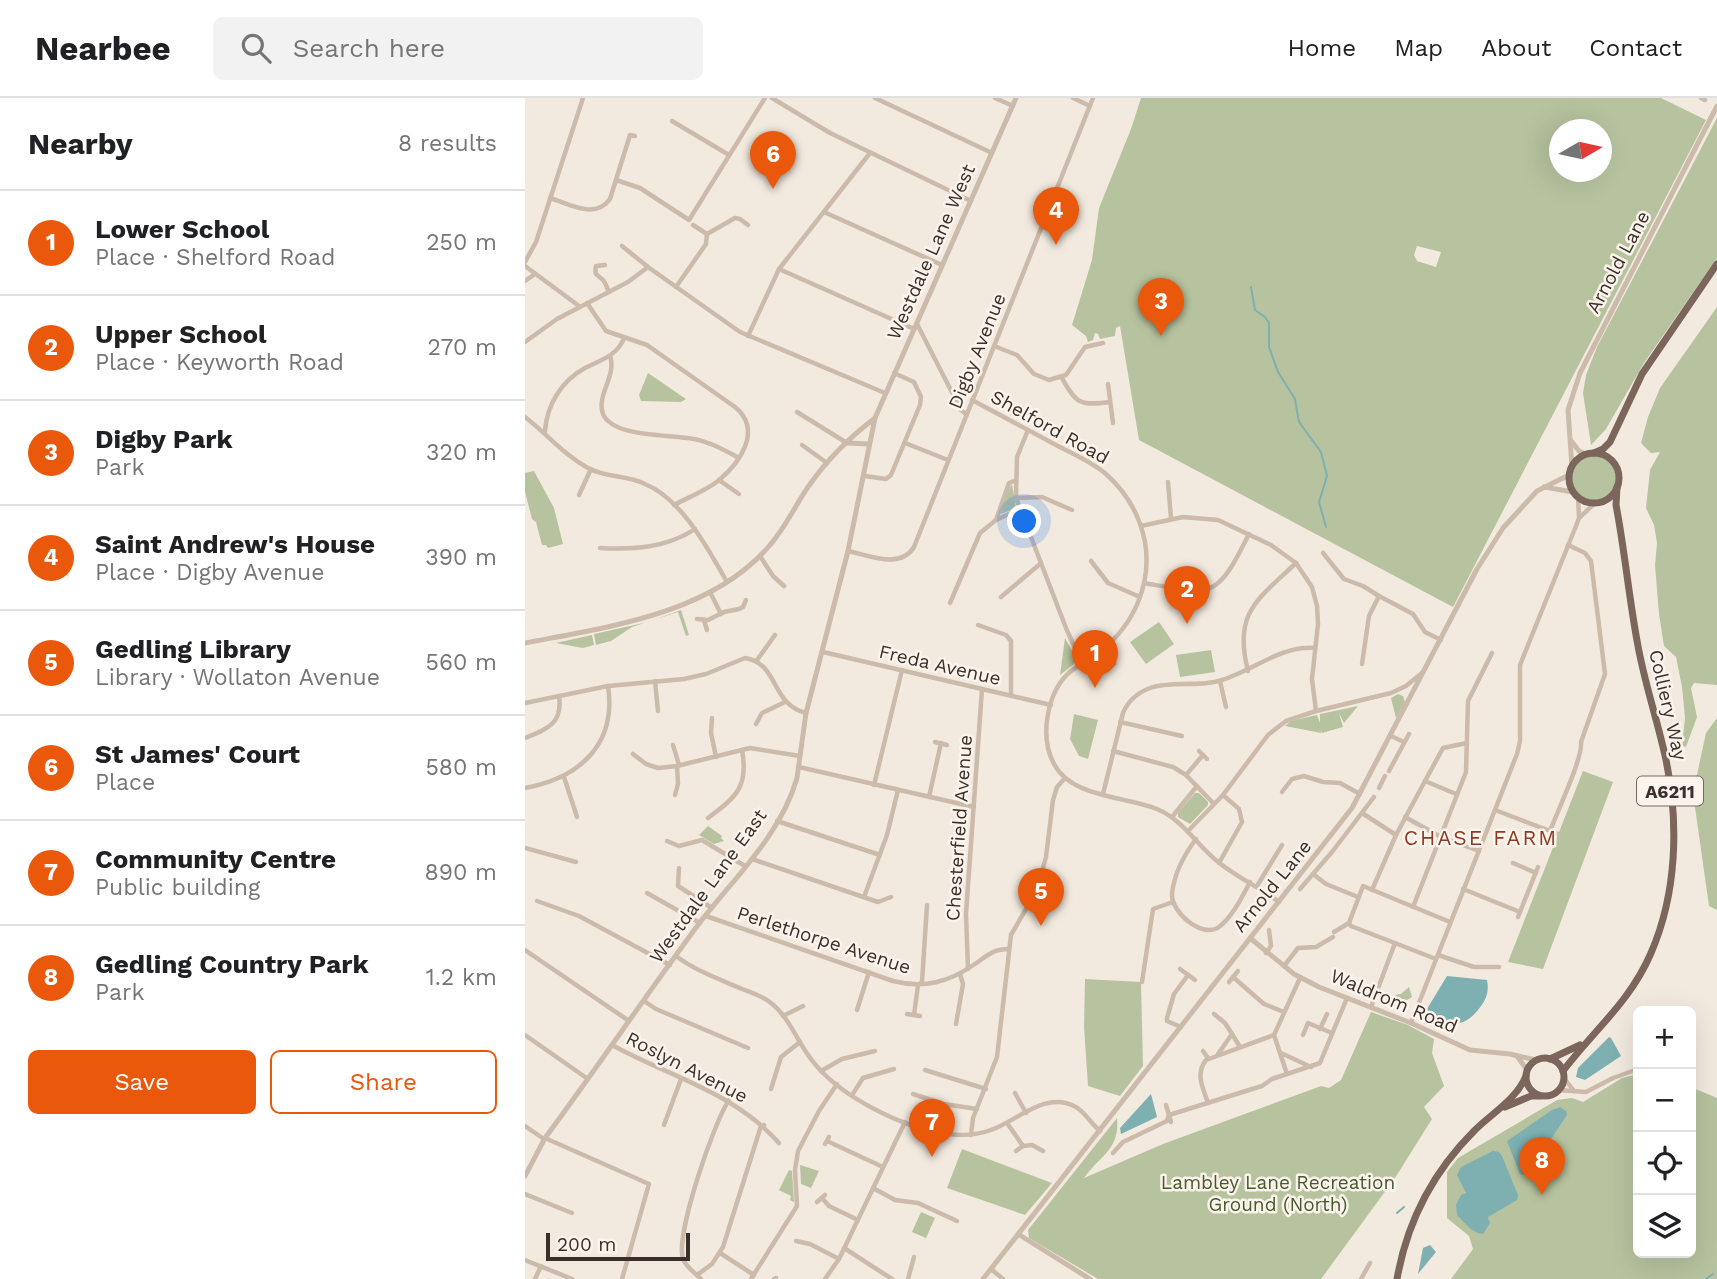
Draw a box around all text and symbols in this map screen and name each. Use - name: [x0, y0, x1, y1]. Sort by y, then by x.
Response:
- search box: [213, 17, 703, 80]
- text: Nearbee: [35, 29, 171, 68]
- icon: search: [237, 29, 275, 67]
- text: Search here: [293, 33, 445, 63]
- text: Home: [1288, 34, 1356, 62]
- text: Map: [1394, 34, 1443, 62]
- text: About: [1481, 34, 1551, 62]
- text: Contact: [1589, 34, 1682, 62]
- north arrow: [1549, 119, 1612, 182]
- text: Nearby: [28, 126, 133, 161]
- text: 8 results: [398, 130, 497, 157]
- pin: 6: [750, 131, 796, 189]
- street label: Westdale Lane West: [882, 161, 980, 343]
- pin: 4: [1033, 187, 1079, 245]
- street label: Arnold Lane: [1581, 207, 1655, 317]
- text: Lower School: [95, 214, 269, 244]
- text: 1: [46, 229, 56, 256]
- text: 250 m: [426, 229, 497, 256]
- text: Place · Shelford Road: [95, 244, 335, 271]
- pin: 3: [1138, 278, 1184, 336]
- street label: Digby Avenue: [943, 290, 1011, 412]
- text: Upper School: [95, 319, 267, 349]
- text: 2: [44, 334, 58, 361]
- text: 270 m: [428, 334, 497, 361]
- text: Place · Keyworth Road: [95, 349, 344, 376]
- street label: Shelford Road: [987, 385, 1113, 469]
- text: Digby Park: [95, 424, 233, 454]
- text: 3: [44, 439, 58, 466]
- text: 320 m: [426, 439, 497, 466]
- text: Park: [95, 454, 144, 481]
- your location: [1007, 504, 1041, 538]
- text: Saint Andrew's House: [95, 529, 375, 559]
- text: 4: [44, 544, 58, 571]
- text: 390 m: [425, 544, 497, 571]
- text: Place · Digby Avenue: [95, 559, 325, 586]
- pin: 2: [1164, 566, 1210, 624]
- pin: 1: [1072, 630, 1118, 688]
- text: Gedling Library: [95, 634, 291, 664]
- street label: Freda Avenue: [877, 640, 1003, 690]
- street label: Colliery Way: [1644, 648, 1692, 763]
- text: 5: [44, 649, 58, 676]
- text: 560 m: [426, 649, 497, 676]
- text: Library · Wollaton Avenue: [95, 664, 380, 691]
- street label: Chesterfield Avenue: [941, 734, 977, 922]
- text: St James' Court: [95, 739, 300, 769]
- text: 6: [44, 754, 58, 781]
- text: 580 m: [425, 754, 497, 781]
- text: Place: [95, 769, 155, 796]
- road number: A6211: [1637, 776, 1703, 806]
- street label: Westdale Lane East: [644, 805, 772, 967]
- district label: CHASE FARM: [1404, 825, 1558, 850]
- street label: Arnold Lane: [1228, 835, 1316, 937]
- text: Community Centre: [95, 844, 336, 874]
- text: 7: [44, 859, 58, 886]
- text: 890 m: [425, 859, 497, 886]
- pin: 5: [1018, 868, 1064, 926]
- text: Public building: [95, 874, 260, 901]
- street label: Perlethorpe Avenue: [734, 901, 914, 979]
- text: Gedling Country Park: [95, 949, 369, 979]
- text: 8: [44, 964, 58, 991]
- text: 1.2 km: [426, 964, 497, 991]
- street label: Waldrom Road: [1327, 964, 1461, 1038]
- text: Park: [95, 979, 144, 1006]
- map controls: [1633, 1006, 1696, 1258]
- button: +: [1633, 1006, 1696, 1069]
- street label: Roslyn Avenue: [622, 1026, 752, 1108]
- button: Save: [28, 1050, 256, 1114]
- button: Share: [270, 1050, 497, 1114]
- button: −: [1633, 1069, 1696, 1132]
- pin: 7: [909, 1099, 955, 1157]
- button: locate: [1633, 1132, 1696, 1195]
- pin: 8: [1519, 1137, 1565, 1195]
- park label: Lambley Lane Recreation Ground (North): [1161, 1171, 1395, 1216]
- button: layers: [1633, 1195, 1696, 1258]
- scale bar: [546, 1230, 689, 1262]
- text: 200 m: [557, 1233, 616, 1256]

